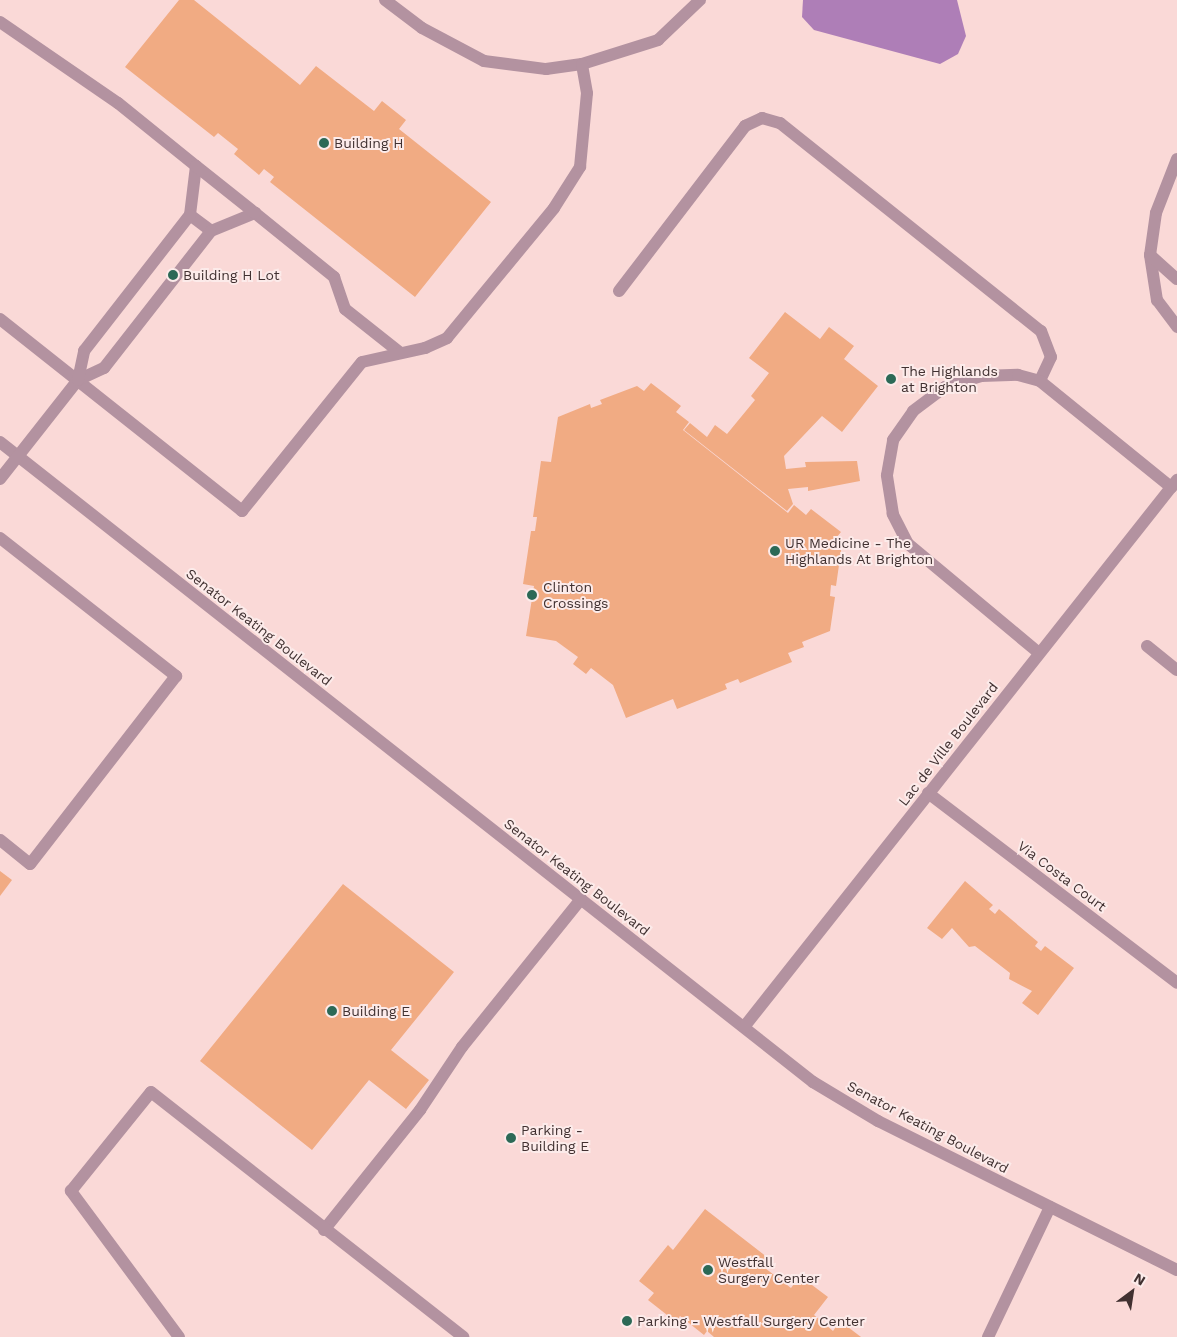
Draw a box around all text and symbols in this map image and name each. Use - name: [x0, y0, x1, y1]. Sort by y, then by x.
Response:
- place label: Building H: [334, 135, 403, 151]
- marker: Building H: [318, 137, 330, 149]
- place label: Building H Lot: [183, 267, 280, 283]
- marker: Building H Lot: [167, 269, 179, 281]
- place label: The Highlands at Brighton: [901, 363, 998, 396]
- marker: The Highlands at Brighton: [885, 373, 897, 385]
- place label: UR Medicine - The Highlands At Brighton: [785, 535, 934, 568]
- marker: UR Medicine - The Highlands At Brighton: [769, 545, 781, 557]
- street label: Senator Keating Boulevard: [183, 565, 335, 689]
- place label: Clinton Crossings: [543, 579, 608, 612]
- marker: Clinton Crossings: [525, 588, 539, 602]
- street label: Lac de Ville Boulevard: [894, 679, 1002, 809]
- street label: Senator Keating Boulevard: [501, 815, 653, 939]
- street label: Via Costa Court: [1014, 837, 1110, 915]
- place label: Building E: [342, 1003, 410, 1019]
- marker: Building E: [326, 1005, 338, 1017]
- street label: Senator Keating Boulevard: [844, 1077, 1012, 1177]
- place label: Parking - Building E: [521, 1122, 589, 1154]
- marker: Parking - Building E: [505, 1132, 517, 1144]
- place label: Westfall Surgery Center: [718, 1254, 820, 1286]
- marker: Westfall Surgery Center: [702, 1264, 714, 1276]
- north arrow: [1107, 1267, 1157, 1317]
- text: N: [1131, 1270, 1148, 1289]
- place label: Parking - Westfall Surgery Center: [637, 1313, 866, 1329]
- marker: Parking - Westfall Surgery Center: [621, 1315, 633, 1327]

